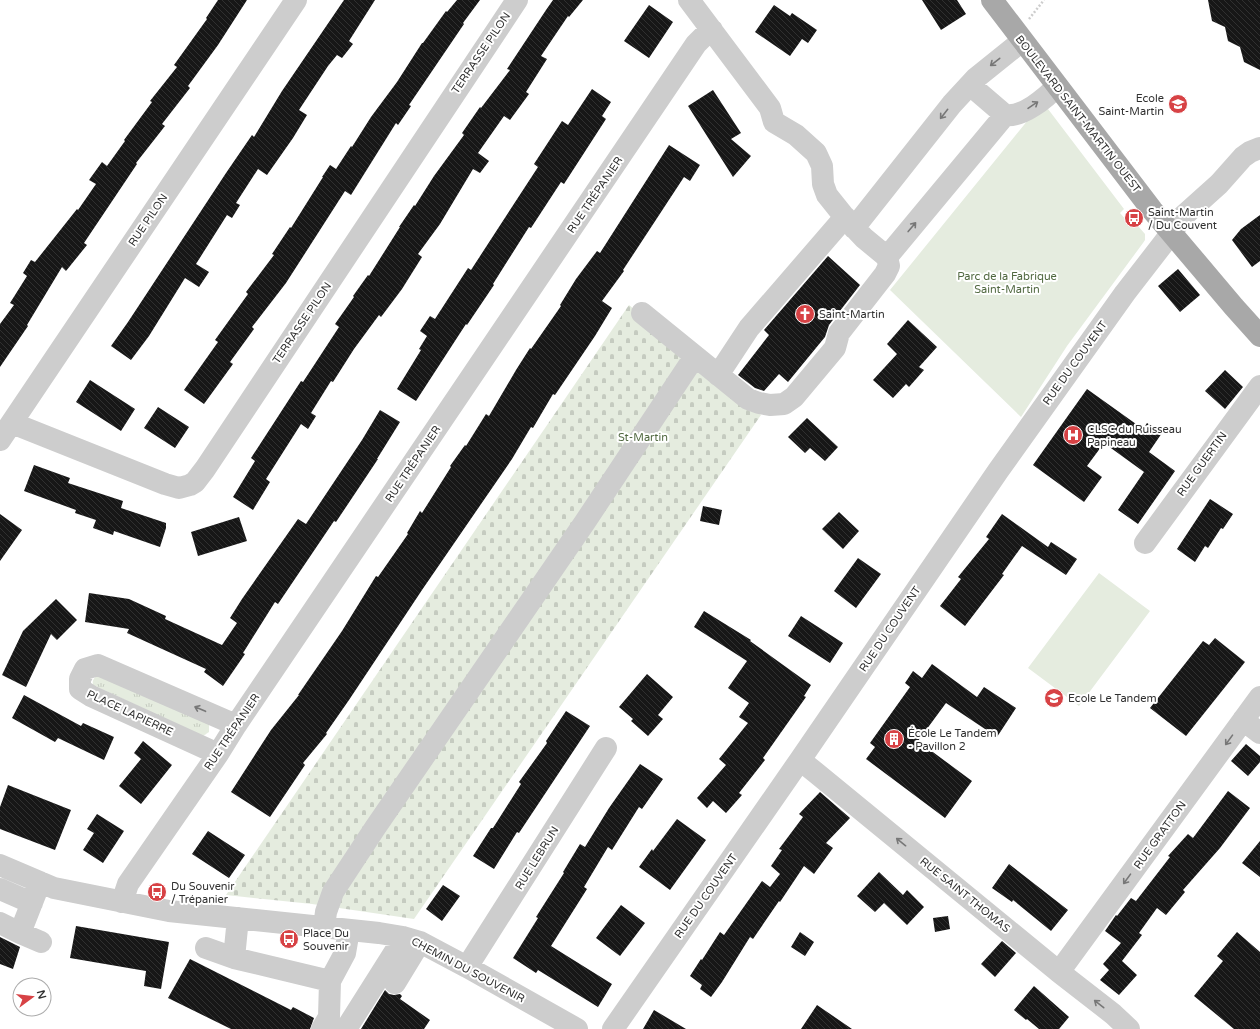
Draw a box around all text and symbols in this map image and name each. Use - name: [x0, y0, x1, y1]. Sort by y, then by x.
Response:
- street label: TERRASSE PILON: [449, 10, 513, 96]
- street label: BOULEVARD SAINT-MARTIN OUEST: [1013, 33, 1143, 195]
- one-way arrow: [989, 57, 1000, 66]
- place label: Ecole Saint-Martin: [1098, 92, 1164, 118]
- school or university icon: Ecole Saint-Martin: [1167, 93, 1189, 115]
- one-way arrow: [1027, 101, 1038, 109]
- one-way arrow: [940, 109, 949, 120]
- street label: RUE TRÉPANIER: [564, 154, 626, 236]
- street label: RUE PILON: [126, 191, 170, 249]
- place label: Saint-Martin / Du Couvent: [1148, 206, 1217, 232]
- bus stop icon: Saint-Martin / Du Couvent: [1123, 207, 1145, 229]
- one-way arrow: [907, 222, 916, 233]
- park label: Parc de la Fabrique Saint-Martin: [957, 270, 1057, 296]
- street label: TERRASSE PILON: [270, 280, 334, 366]
- church icon: Saint-Martin: [794, 303, 816, 325]
- place label: Saint-Martin: [819, 308, 885, 321]
- street label: RUE DU COUVENT: [1040, 318, 1110, 407]
- street label: RUE TRÉPANIER: [382, 423, 444, 505]
- place label: CLSC du Ruisseau Papineau: [1087, 423, 1182, 449]
- hospital icon: CLSC du Ruisseau Papineau: [1062, 424, 1084, 446]
- street label: RUE GUERTIN: [1174, 429, 1230, 499]
- park label: St-Martin: [618, 431, 668, 444]
- street label: RUE DU COUVENT: [857, 584, 924, 674]
- street label: PLACE LAPIERRE: [85, 687, 175, 739]
- school or university icon: Ecole Le Tandem: [1043, 687, 1065, 709]
- street label: RUE TRÉPANIER: [201, 691, 263, 773]
- place label: Ecole Le Tandem: [1068, 692, 1157, 705]
- one-way arrow: [195, 705, 207, 712]
- place label: École Le Tandem - Pavillon 2: [908, 726, 997, 753]
- building icon: École Le Tandem - Pavillon 2: [883, 728, 905, 750]
- one-way arrow: [1225, 735, 1233, 746]
- street label: RUE GRATTON: [1131, 799, 1189, 871]
- street label: RUE LEBRUN: [512, 824, 562, 892]
- one-way arrow: [896, 838, 906, 847]
- street label: RUE DU COUVENT: [672, 851, 740, 941]
- street label: RUE SAINT THOMAS: [917, 855, 1013, 935]
- one-way arrow: [1123, 873, 1131, 884]
- place label: Du Souvenir / Trépanier: [171, 880, 235, 906]
- bus stop icon: Du Souvenir / Trépanier: [146, 881, 168, 903]
- place label: Place Du Souvenir: [303, 927, 350, 953]
- bus stop icon: Place Du Souvenir: [278, 928, 300, 950]
- street label: CHEMIN DU SOUVENIR: [409, 935, 527, 1005]
- north arrow: [12, 977, 52, 1017]
- text: N: [34, 989, 49, 1000]
- one-way arrow: [1094, 1000, 1105, 1008]

